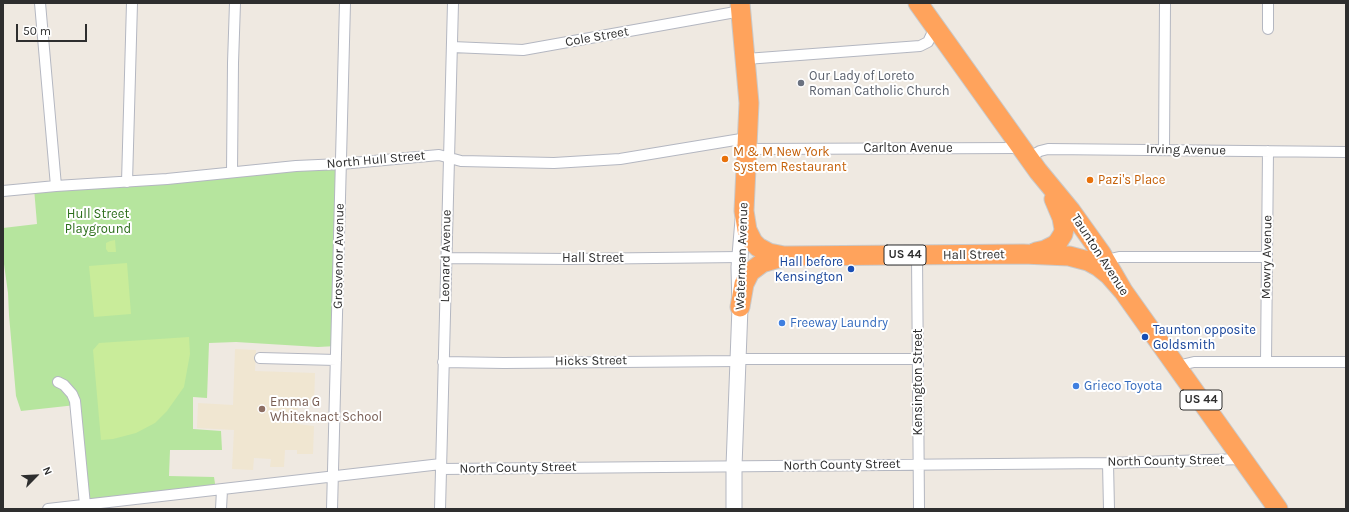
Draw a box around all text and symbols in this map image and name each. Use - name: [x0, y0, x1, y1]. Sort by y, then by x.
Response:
- scale bar: [18, 16, 89, 42]
- text: 50 m: [23, 24, 51, 38]
- street label: Cole Street: [564, 24, 630, 50]
- place label: Our Lady of Loreto Roman Catholic Church: [809, 68, 950, 99]
- marker: Our Lady of Loreto Roman Catholic Church: [796, 78, 806, 88]
- street label: Carlton Avenue: [863, 140, 953, 156]
- street label: Irving Avenue: [1146, 142, 1226, 158]
- place label: M & M New York System Restaurant: [733, 144, 847, 175]
- street label: North Hull Street: [326, 148, 426, 172]
- marker: M & M New York System Restaurant: [720, 154, 730, 164]
- place label: Pazi's Place: [1098, 172, 1165, 188]
- marker: Pazi's Place: [1085, 175, 1095, 185]
- street label: Waterman Avenue: [732, 202, 752, 310]
- street label: Grosvenor Avenue: [330, 203, 348, 309]
- park label: Hull Street Playground: [65, 206, 131, 237]
- street label: Leonard Avenue: [437, 209, 455, 303]
- street label: Taunton Avenue: [1068, 211, 1132, 299]
- street label: Mowry Avenue: [1258, 215, 1276, 299]
- road number: US 44: [884, 245, 926, 265]
- street label: Hall Street: [943, 247, 1005, 263]
- street label: Hall Street: [562, 250, 624, 266]
- place label: Hall before Kensington: [775, 254, 843, 285]
- marker: Hall before Kensington: [846, 264, 856, 274]
- place label: Freeway Laundry: [790, 315, 888, 331]
- marker: Freeway Laundry: [777, 318, 787, 328]
- place label: Taunton opposite Goldsmith: [1153, 322, 1256, 353]
- street label: Kensington Street: [910, 329, 926, 435]
- marker: Taunton opposite Goldsmith: [1140, 332, 1150, 342]
- street label: Hicks Street: [555, 353, 627, 369]
- place label: Grieco Toyota: [1084, 378, 1162, 394]
- marker: Grieco Toyota: [1071, 381, 1081, 391]
- road number: US 44: [1180, 390, 1222, 410]
- place label: Emma G Whiteknact School: [270, 394, 382, 425]
- marker: Emma G Whiteknact School: [257, 404, 267, 414]
- street label: North County Street: [1107, 452, 1225, 470]
- north arrow: [16, 456, 56, 496]
- street label: North County Street: [783, 456, 901, 474]
- street label: North County Street: [459, 459, 577, 477]
- text: N: [40, 465, 55, 477]

